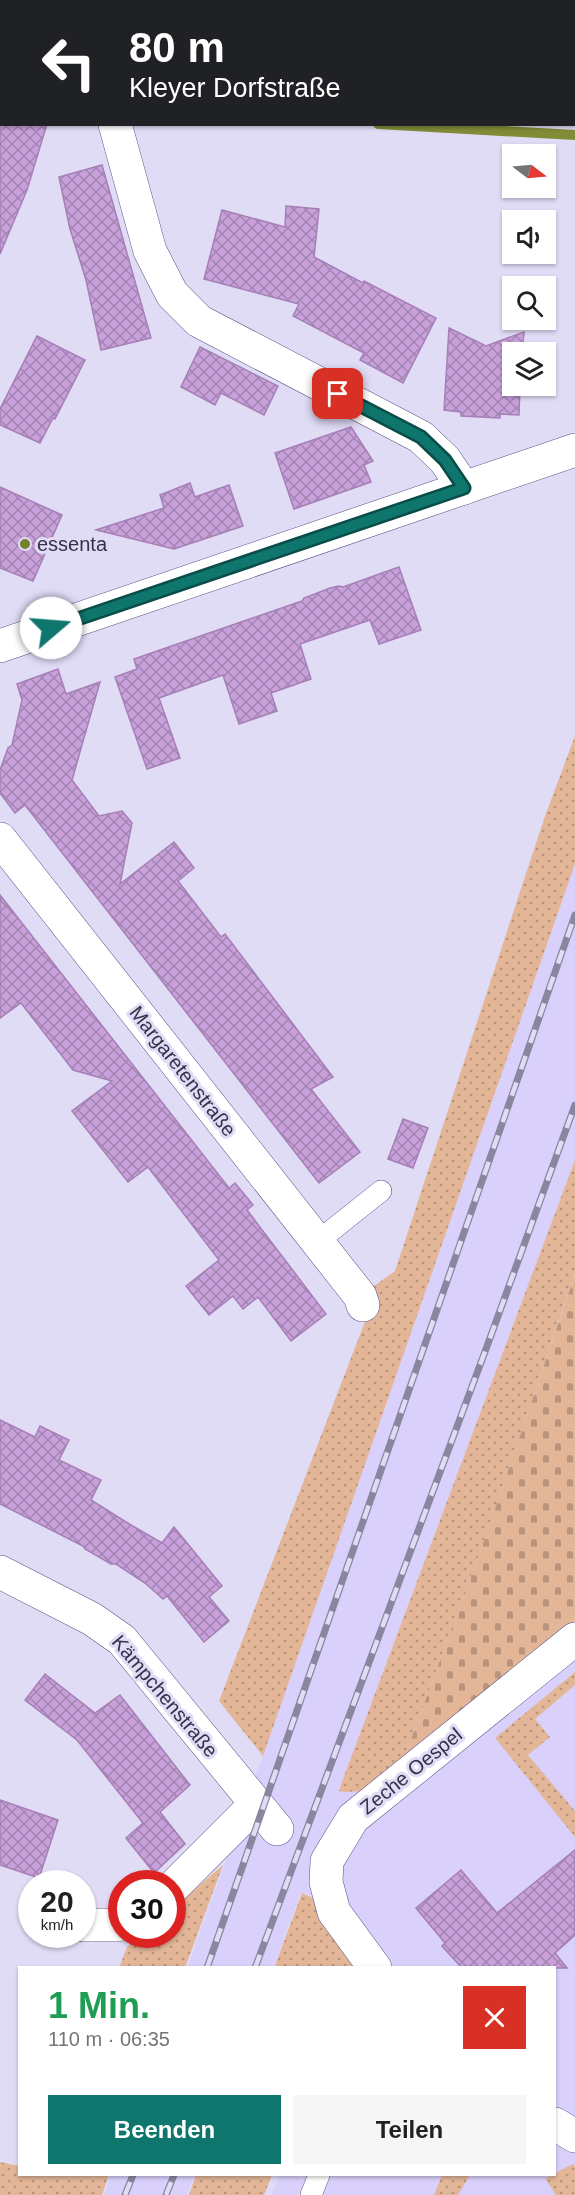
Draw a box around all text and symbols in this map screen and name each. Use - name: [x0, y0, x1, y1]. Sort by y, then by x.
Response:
- icon: left: [30, 24, 108, 102]
- text: 80 m: [129, 24, 225, 71]
- text: Kleyer Dorfstraße: [129, 73, 341, 103]
- north arrow: [502, 144, 556, 198]
- map controls: [502, 144, 556, 396]
- button: sound: [502, 210, 556, 264]
- button: search: [502, 276, 556, 330]
- button: layers: [502, 342, 556, 396]
- pin: [312, 368, 363, 419]
- icon: arrive: [321, 377, 354, 410]
- place label: essenta: [37, 533, 108, 555]
- marker: essenta: [18, 537, 32, 551]
- position arrow: [19, 596, 83, 660]
- street label: Margaretenstraße: [125, 1002, 241, 1140]
- street label: Kämpchenstraße: [108, 1631, 222, 1761]
- street label: Zeche Oespel: [356, 1723, 466, 1819]
- speed limit sign: 30: [108, 1870, 186, 1948]
- text: 20: [40, 1885, 74, 1918]
- text: km/h: [41, 1916, 73, 1933]
- text: 1 Min.: [48, 1985, 150, 2026]
- button: close: [463, 1986, 526, 2049]
- text: 110 m · 06:35: [48, 2028, 170, 2050]
- button: Beenden: [48, 2095, 281, 2164]
- button: Teilen: [293, 2095, 526, 2164]

